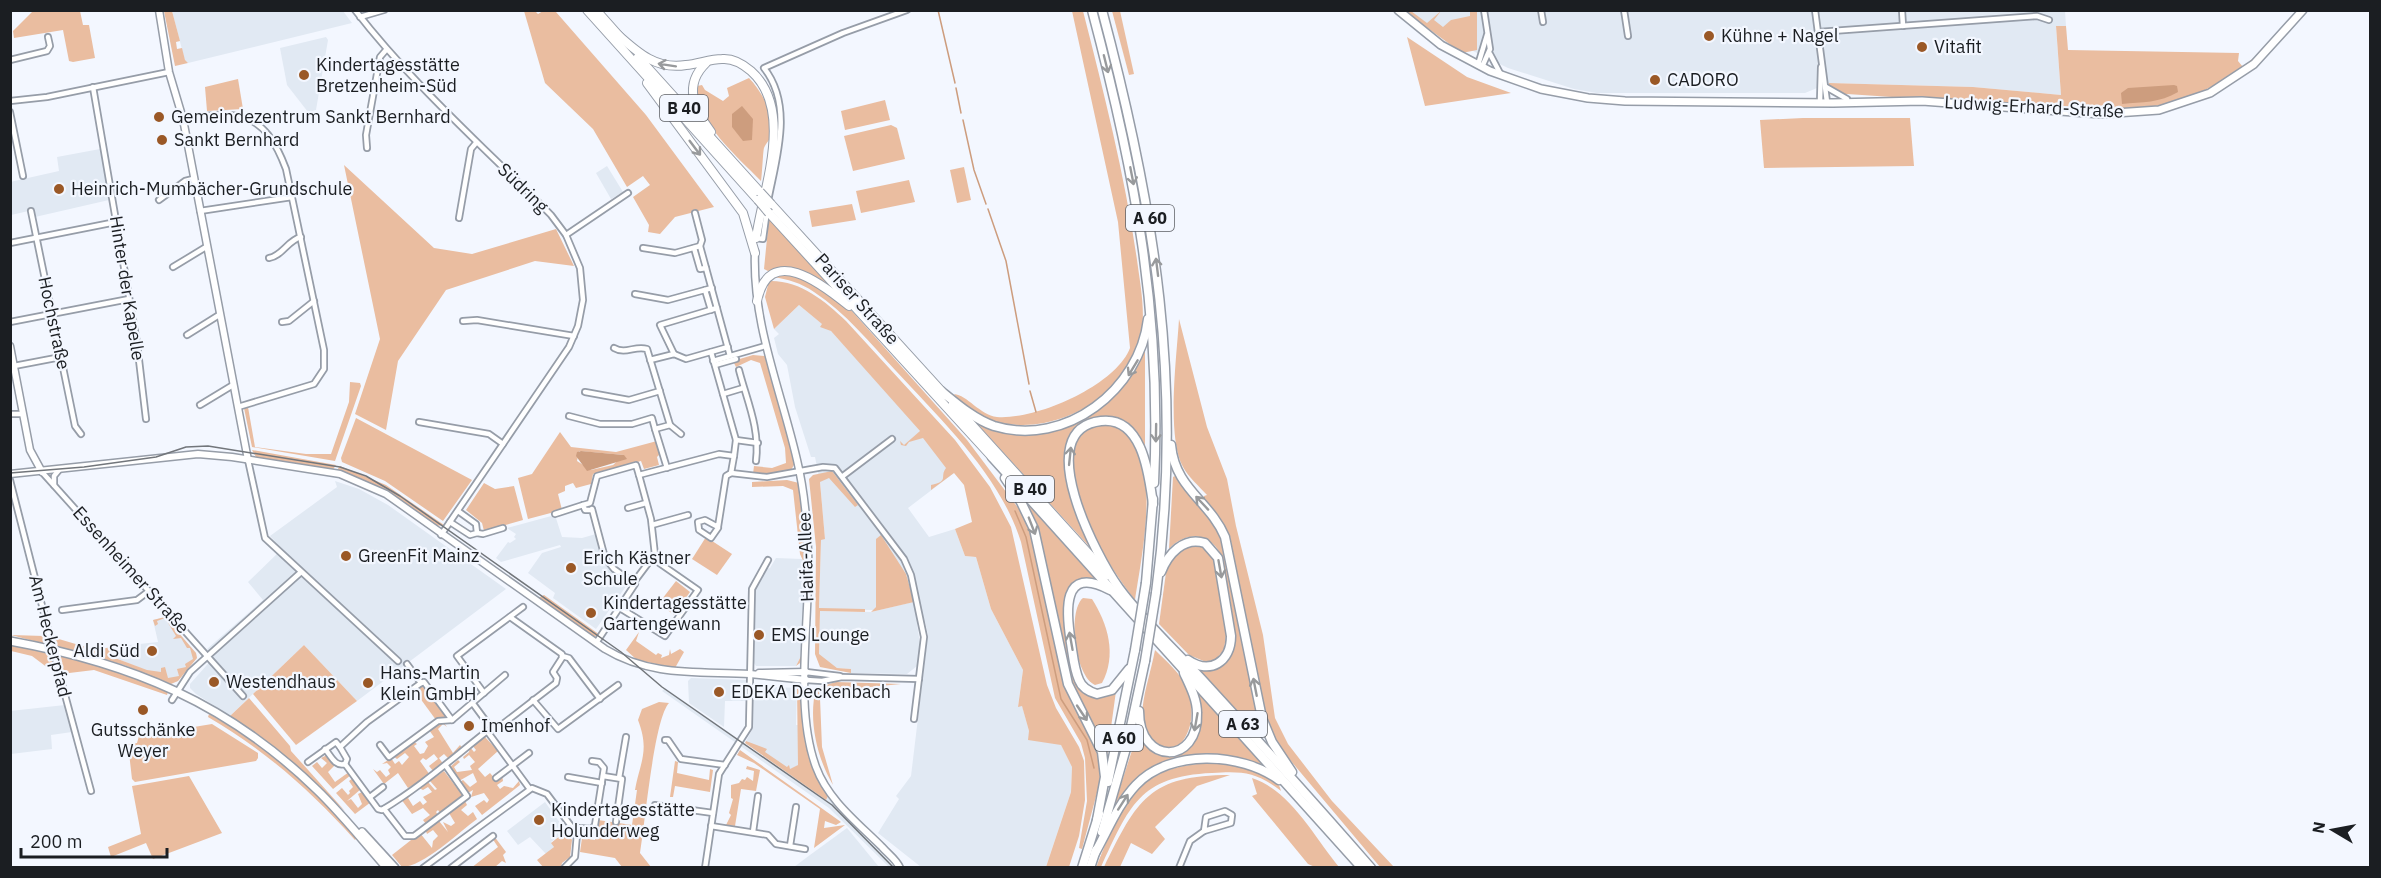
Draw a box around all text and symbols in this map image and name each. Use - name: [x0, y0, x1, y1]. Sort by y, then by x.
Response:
- place label: Kühne + Nagel: [1721, 24, 1839, 47]
- marker: Kühne + Nagel: [1702, 29, 1716, 43]
- place label: Vitafit: [1934, 35, 1982, 58]
- marker: Vitafit: [1915, 40, 1929, 54]
- place label: Kindertagesstätte Bretzenheim-Süd: [316, 53, 460, 97]
- one-way arrow: [1101, 55, 1113, 74]
- one-way arrow: [657, 59, 677, 70]
- marker: Kindertagesstätte Bretzenheim-Süd: [297, 68, 311, 82]
- place label: CADORO: [1667, 68, 1739, 91]
- marker: CADORO: [1648, 73, 1662, 87]
- street label: Ludwig-Erhard-Straße: [1944, 90, 2124, 123]
- road number: B 40: [660, 95, 708, 121]
- place label: Gemeindezentrum Sankt Bernhard: [171, 105, 451, 128]
- marker: Gemeindezentrum Sankt Bernhard: [152, 110, 166, 124]
- place label: Sankt Bernhard: [174, 128, 299, 151]
- marker: Sankt Bernhard: [155, 133, 169, 147]
- one-way arrow: [688, 140, 701, 156]
- street label: Südring: [493, 158, 554, 218]
- one-way arrow: [1127, 165, 1138, 185]
- place label: Heinrich-Mumbächer-Grundschule: [71, 177, 353, 200]
- marker: Heinrich-Mumbächer-Grundschule: [52, 182, 66, 196]
- road number: A 60: [1126, 205, 1174, 231]
- street label: Hinter der Kapelle: [105, 214, 150, 362]
- street label: Pariser Straße: [810, 248, 905, 349]
- one-way arrow: [1152, 257, 1163, 277]
- street label: Hochstraße: [33, 274, 76, 372]
- one-way arrow: [1126, 359, 1138, 376]
- one-way arrow: [1150, 423, 1161, 443]
- one-way arrow: [1064, 447, 1075, 467]
- road number: B 40: [1006, 476, 1054, 502]
- one-way arrow: [1195, 496, 1209, 511]
- street label: Essenheimer Straße: [68, 501, 195, 638]
- street label: Haifa-Allee: [792, 512, 819, 602]
- one-way arrow: [1027, 516, 1038, 535]
- place label: GreenFit Mainz: [358, 544, 479, 567]
- place label: Erich Kästner Schule: [583, 546, 691, 590]
- marker: GreenFit Mainz: [339, 549, 353, 563]
- one-way arrow: [1215, 559, 1226, 578]
- marker: Erich Kästner Schule: [564, 561, 578, 575]
- street label: Am Heckerpfad: [24, 572, 77, 699]
- place label: Kindertagesstätte Gartengewann: [603, 591, 747, 635]
- marker: Kindertagesstätte Gartengewann: [584, 606, 598, 620]
- place label: EMS Lounge: [771, 623, 870, 646]
- marker: EMS Lounge: [752, 628, 766, 642]
- one-way arrow: [1065, 631, 1076, 651]
- place label: Aldi Süd: [73, 639, 140, 662]
- marker: Aldi Süd: [145, 644, 159, 658]
- place label: Hans-Martin Klein GmbH: [380, 661, 480, 705]
- place label: Westendhaus: [226, 670, 336, 693]
- marker: Westendhaus: [207, 675, 221, 689]
- marker: Hans-Martin Klein GmbH: [361, 676, 375, 690]
- one-way arrow: [1249, 678, 1260, 698]
- place label: EDEKA Deckenbach: [731, 680, 891, 703]
- marker: EDEKA Deckenbach: [712, 685, 726, 699]
- marker: Gutsschänke Weyer: [136, 703, 150, 717]
- one-way arrow: [1076, 704, 1088, 721]
- road number: A 63: [1219, 711, 1267, 737]
- one-way arrow: [1190, 712, 1201, 732]
- place label: Imenhof: [481, 714, 550, 737]
- place label: Gutsschänke Weyer: [91, 718, 195, 762]
- marker: Imenhof: [462, 719, 476, 733]
- road number: A 60: [1095, 725, 1143, 751]
- one-way arrow: [1117, 793, 1130, 810]
- place label: Kindertagesstätte Holunderweg: [551, 798, 695, 842]
- north arrow: [2303, 800, 2363, 860]
- marker: Kindertagesstätte Holunderweg: [532, 813, 546, 827]
- text: N: [2307, 820, 2329, 835]
- scale bar: [21, 821, 166, 859]
- text: 200 m: [30, 830, 82, 853]

